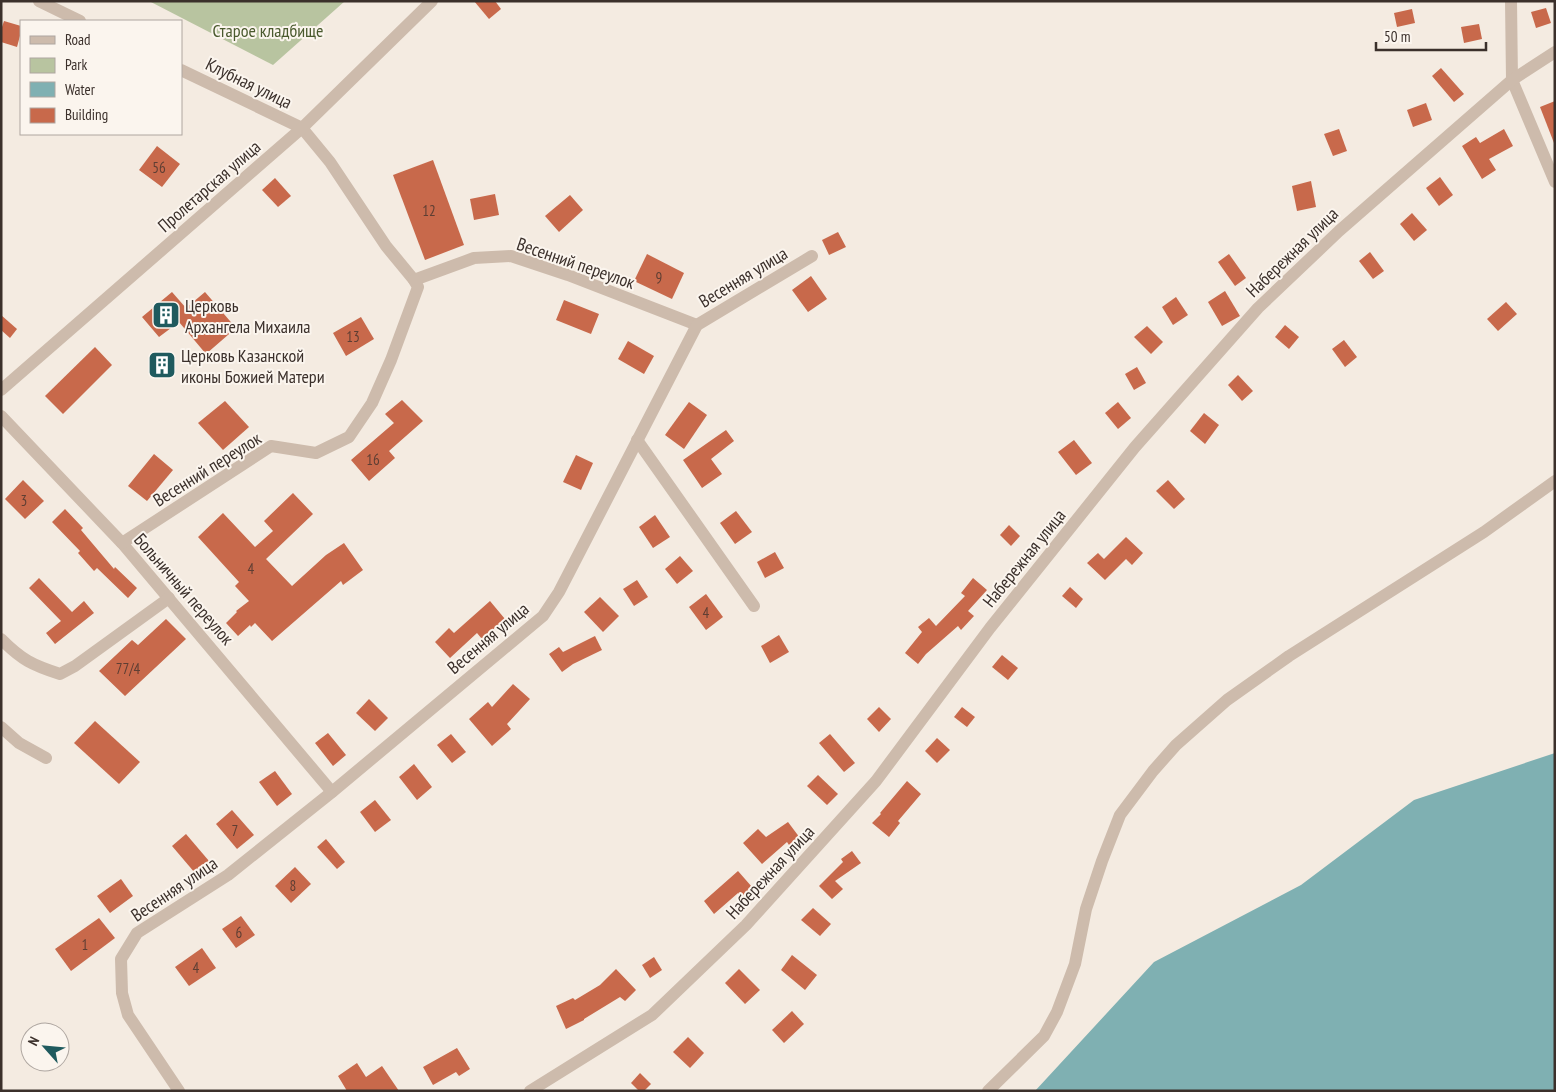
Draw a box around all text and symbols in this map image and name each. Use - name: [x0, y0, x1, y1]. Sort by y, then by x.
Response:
- park label: Старое кладбище: [213, 19, 323, 42]
- legend: [20, 20, 182, 135]
- scale bar: [1376, 20, 1486, 52]
- text: 50 m: [1384, 27, 1410, 46]
- text: Road: [65, 30, 91, 49]
- street label: Клубная улица: [202, 52, 296, 114]
- text: Park: [65, 55, 87, 74]
- text: Water: [65, 80, 96, 99]
- text: Building: [65, 105, 108, 124]
- street label: Пролетарская улица: [153, 135, 265, 237]
- house number: 56: [152, 158, 166, 177]
- house number: 12: [422, 201, 436, 220]
- street label: Набережная улица: [1241, 202, 1343, 302]
- street label: Весенний переулок: [514, 232, 638, 294]
- street label: Весенняя улица: [694, 242, 792, 312]
- house number: 9: [656, 268, 662, 287]
- place label: Церковь Архангела Михаила: [185, 294, 311, 338]
- building icon: Церковь Архангела Михаила: [151, 300, 181, 330]
- house number: 13: [346, 327, 360, 346]
- place label: Церковь Казанской иконы Божией Матери: [181, 344, 325, 388]
- building icon: Церковь Казанской иконы Божией Матери: [147, 350, 177, 380]
- street label: Весенний переулок: [149, 427, 265, 511]
- house number: 16: [366, 450, 380, 469]
- house number: 3: [21, 491, 27, 510]
- street label: Набережная улица: [977, 504, 1071, 612]
- street label: Больничный переулок: [129, 528, 239, 650]
- house number: 4: [248, 559, 255, 578]
- street label: Весенняя улица: [442, 597, 534, 679]
- house number: 4: [703, 603, 710, 622]
- house number: 77/4: [116, 659, 141, 678]
- street label: Набережная улица: [721, 820, 819, 924]
- house number: 7: [232, 821, 238, 840]
- street label: Весенняя улица: [126, 852, 222, 926]
- house number: 8: [290, 876, 296, 895]
- house number: 6: [236, 923, 243, 942]
- house number: 1: [82, 935, 88, 954]
- house number: 4: [193, 958, 200, 977]
- north arrow: [20, 1022, 70, 1072]
- text: N: [24, 1034, 43, 1049]

